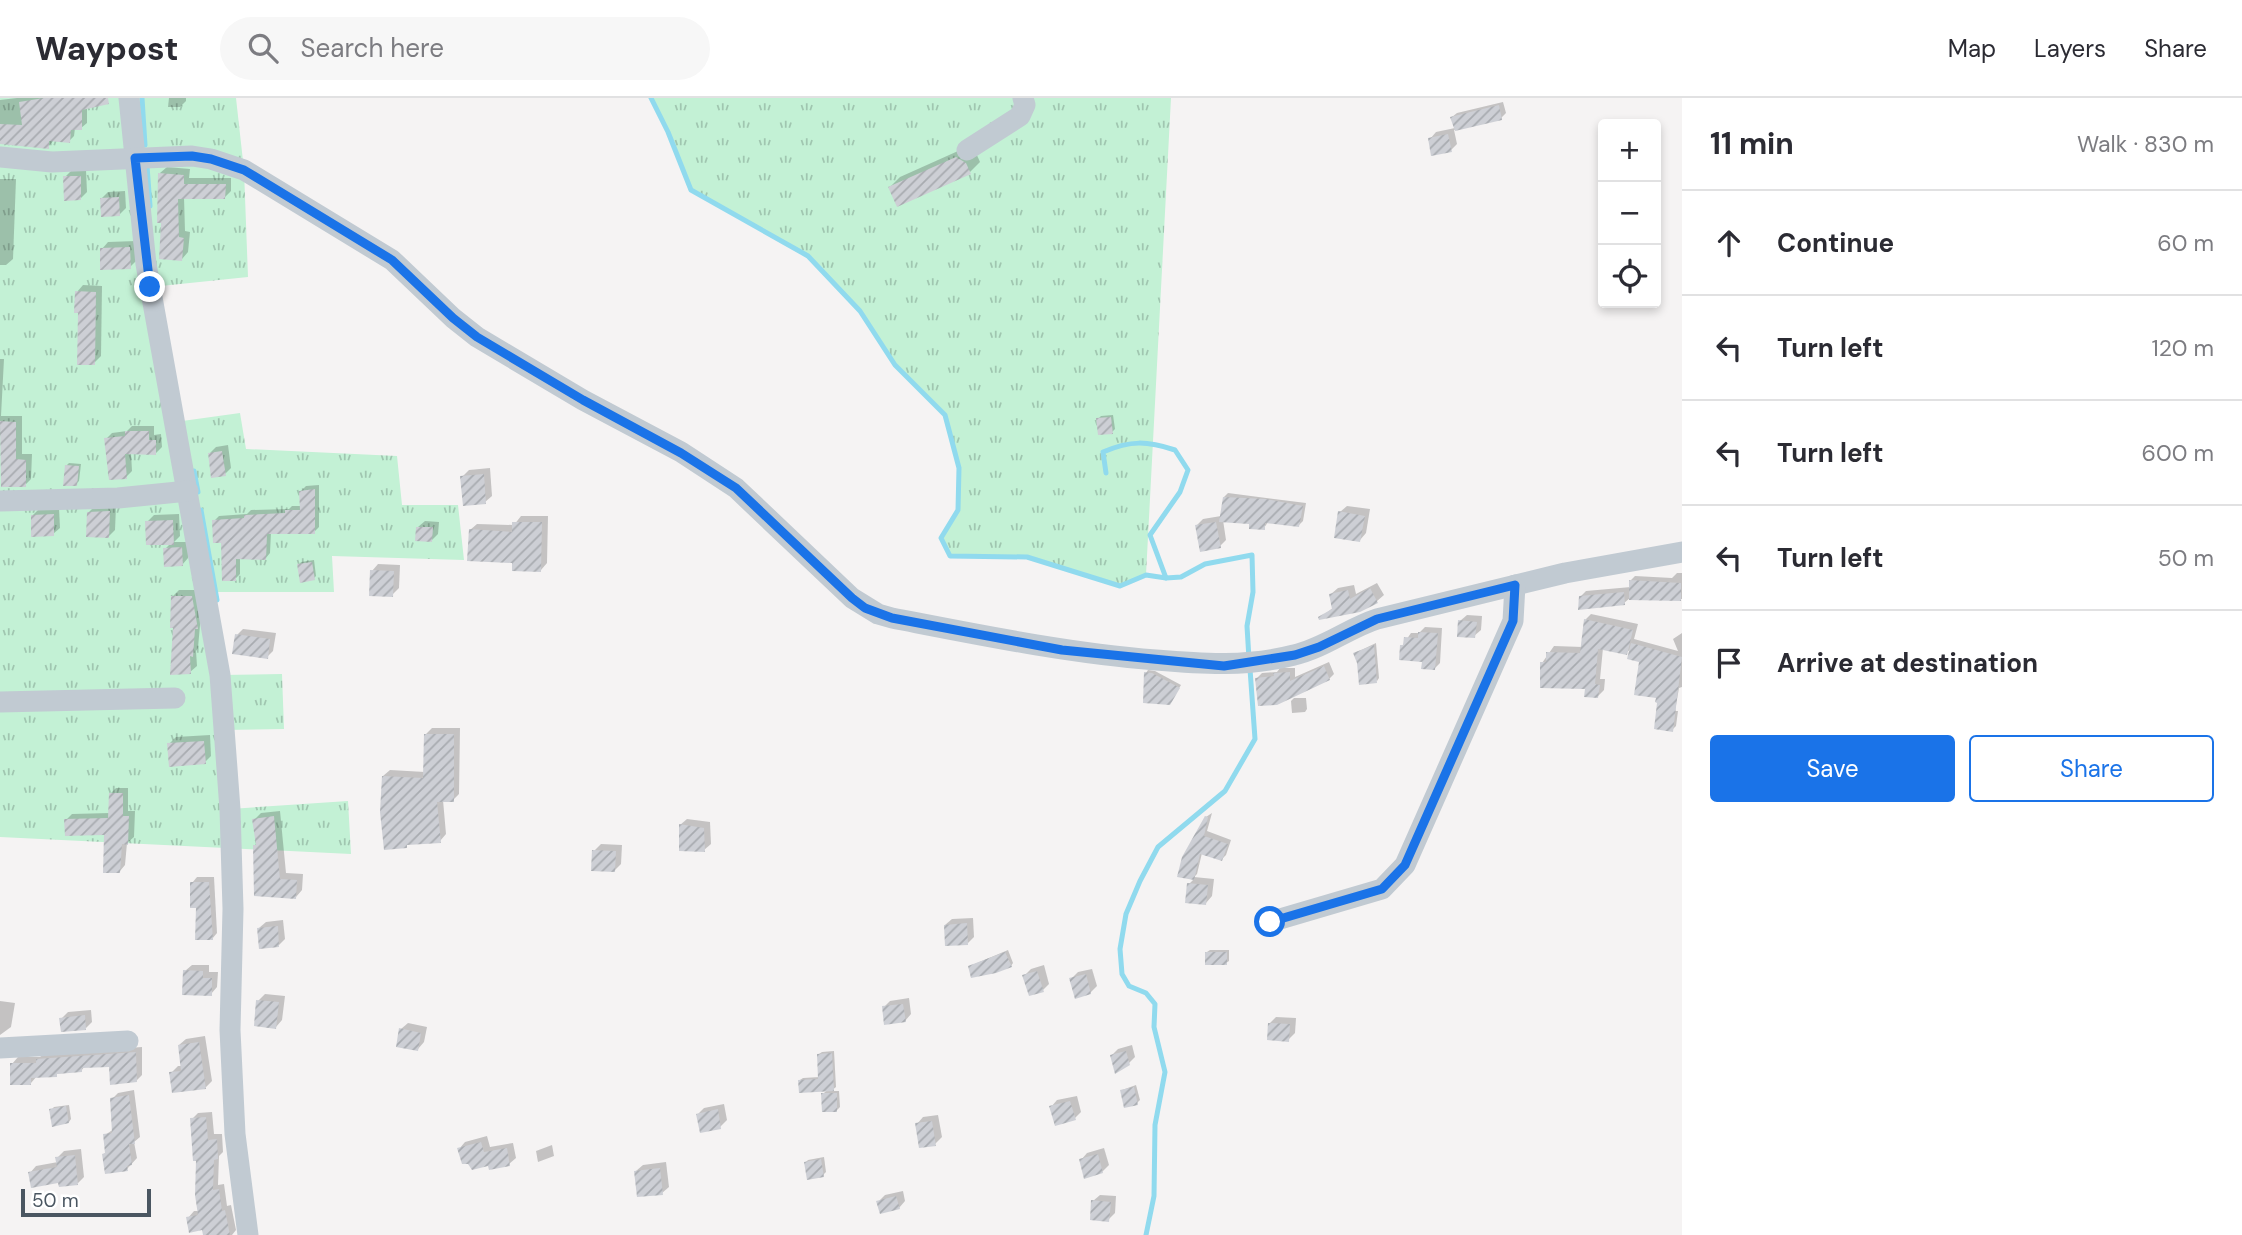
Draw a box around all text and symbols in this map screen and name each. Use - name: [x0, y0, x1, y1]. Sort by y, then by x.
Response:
- search box: [220, 17, 710, 80]
- text: Waypost: [35, 27, 178, 70]
- icon: search: [244, 29, 282, 67]
- text: Search here: [300, 31, 444, 65]
- text: Map: [1948, 33, 1996, 64]
- text: Layers: [2034, 33, 2106, 64]
- text: Share: [2144, 33, 2207, 64]
- map controls: [1598, 119, 1661, 308]
- button: +: [1598, 119, 1661, 182]
- text: 11 min: [1710, 124, 1794, 163]
- text: Walk · 830 m: [2077, 129, 2214, 159]
- button: −: [1598, 182, 1661, 245]
- icon: ahead: [1710, 224, 1748, 262]
- text: Continue: [1777, 226, 1894, 260]
- text: 60 m: [2157, 228, 2214, 258]
- button: locate: [1598, 245, 1661, 308]
- route end: [134, 271, 165, 302]
- icon: left: [1710, 329, 1748, 367]
- text: Turn left: [1777, 331, 1884, 365]
- text: 120 m: [2151, 333, 2214, 363]
- icon: left: [1710, 434, 1748, 472]
- text: Turn left: [1777, 436, 1884, 470]
- text: 600 m: [2141, 438, 2214, 468]
- icon: left: [1710, 539, 1748, 577]
- text: Turn left: [1777, 541, 1884, 575]
- text: 50 m: [2158, 543, 2214, 573]
- icon: arrive: [1710, 644, 1748, 682]
- text: Arrive at destination: [1777, 646, 2038, 680]
- button: Save: [1710, 735, 1955, 802]
- button: Share: [1969, 735, 2214, 802]
- route start: [1254, 906, 1285, 937]
- scale bar: [21, 1186, 150, 1218]
- text: 50 m: [32, 1188, 79, 1213]

